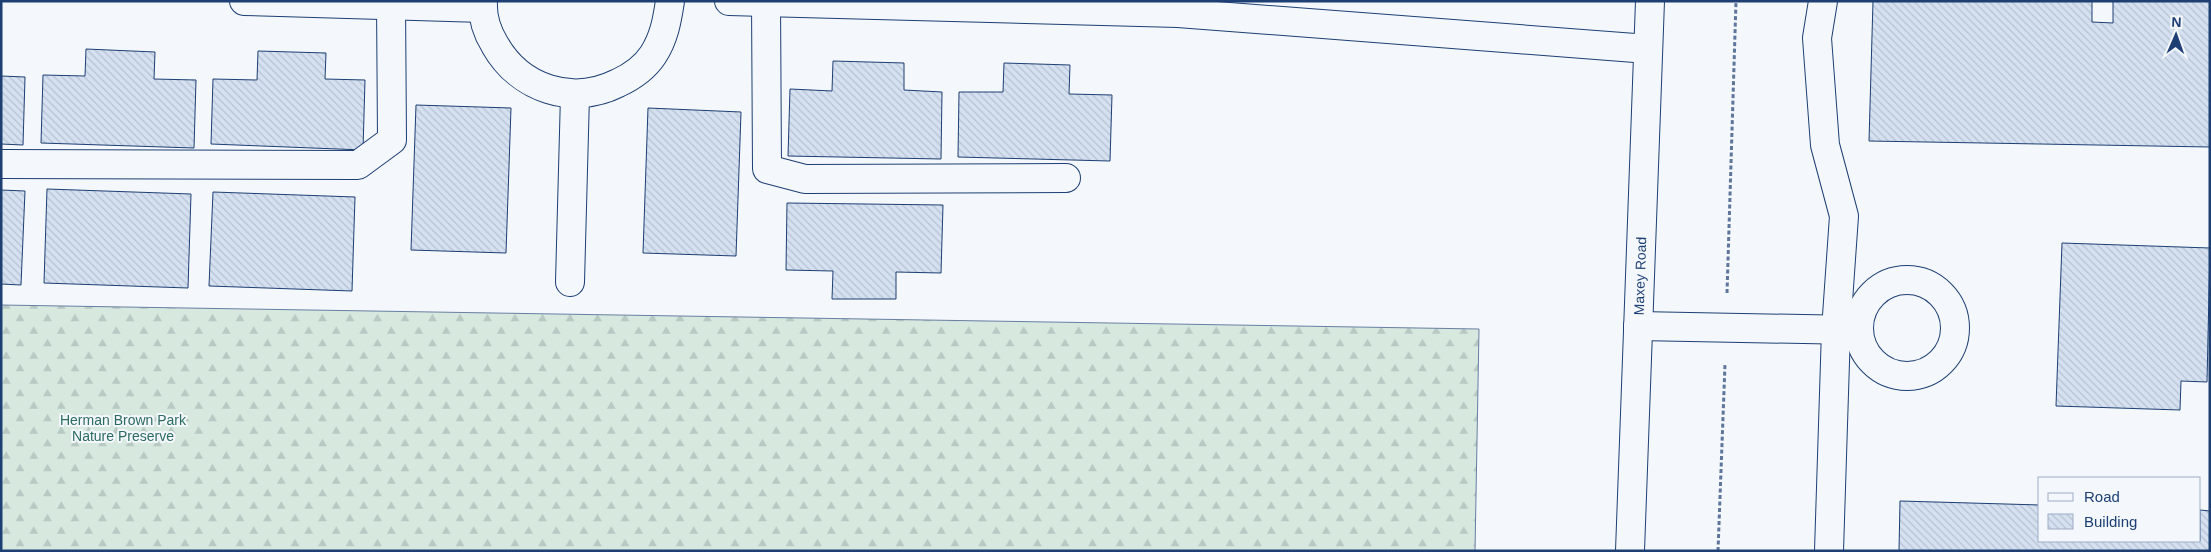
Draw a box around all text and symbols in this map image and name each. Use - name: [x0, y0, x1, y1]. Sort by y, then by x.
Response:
- north arrow: [2151, 10, 2201, 60]
- text: N: [2171, 14, 2182, 30]
- street label: Maxey Road: [1631, 236, 1649, 316]
- park label: Herman Brown Park Nature Preserve: [60, 412, 187, 444]
- legend: [2038, 477, 2201, 542]
- text: Road: [2084, 488, 2120, 505]
- text: Building: [2084, 513, 2137, 530]

